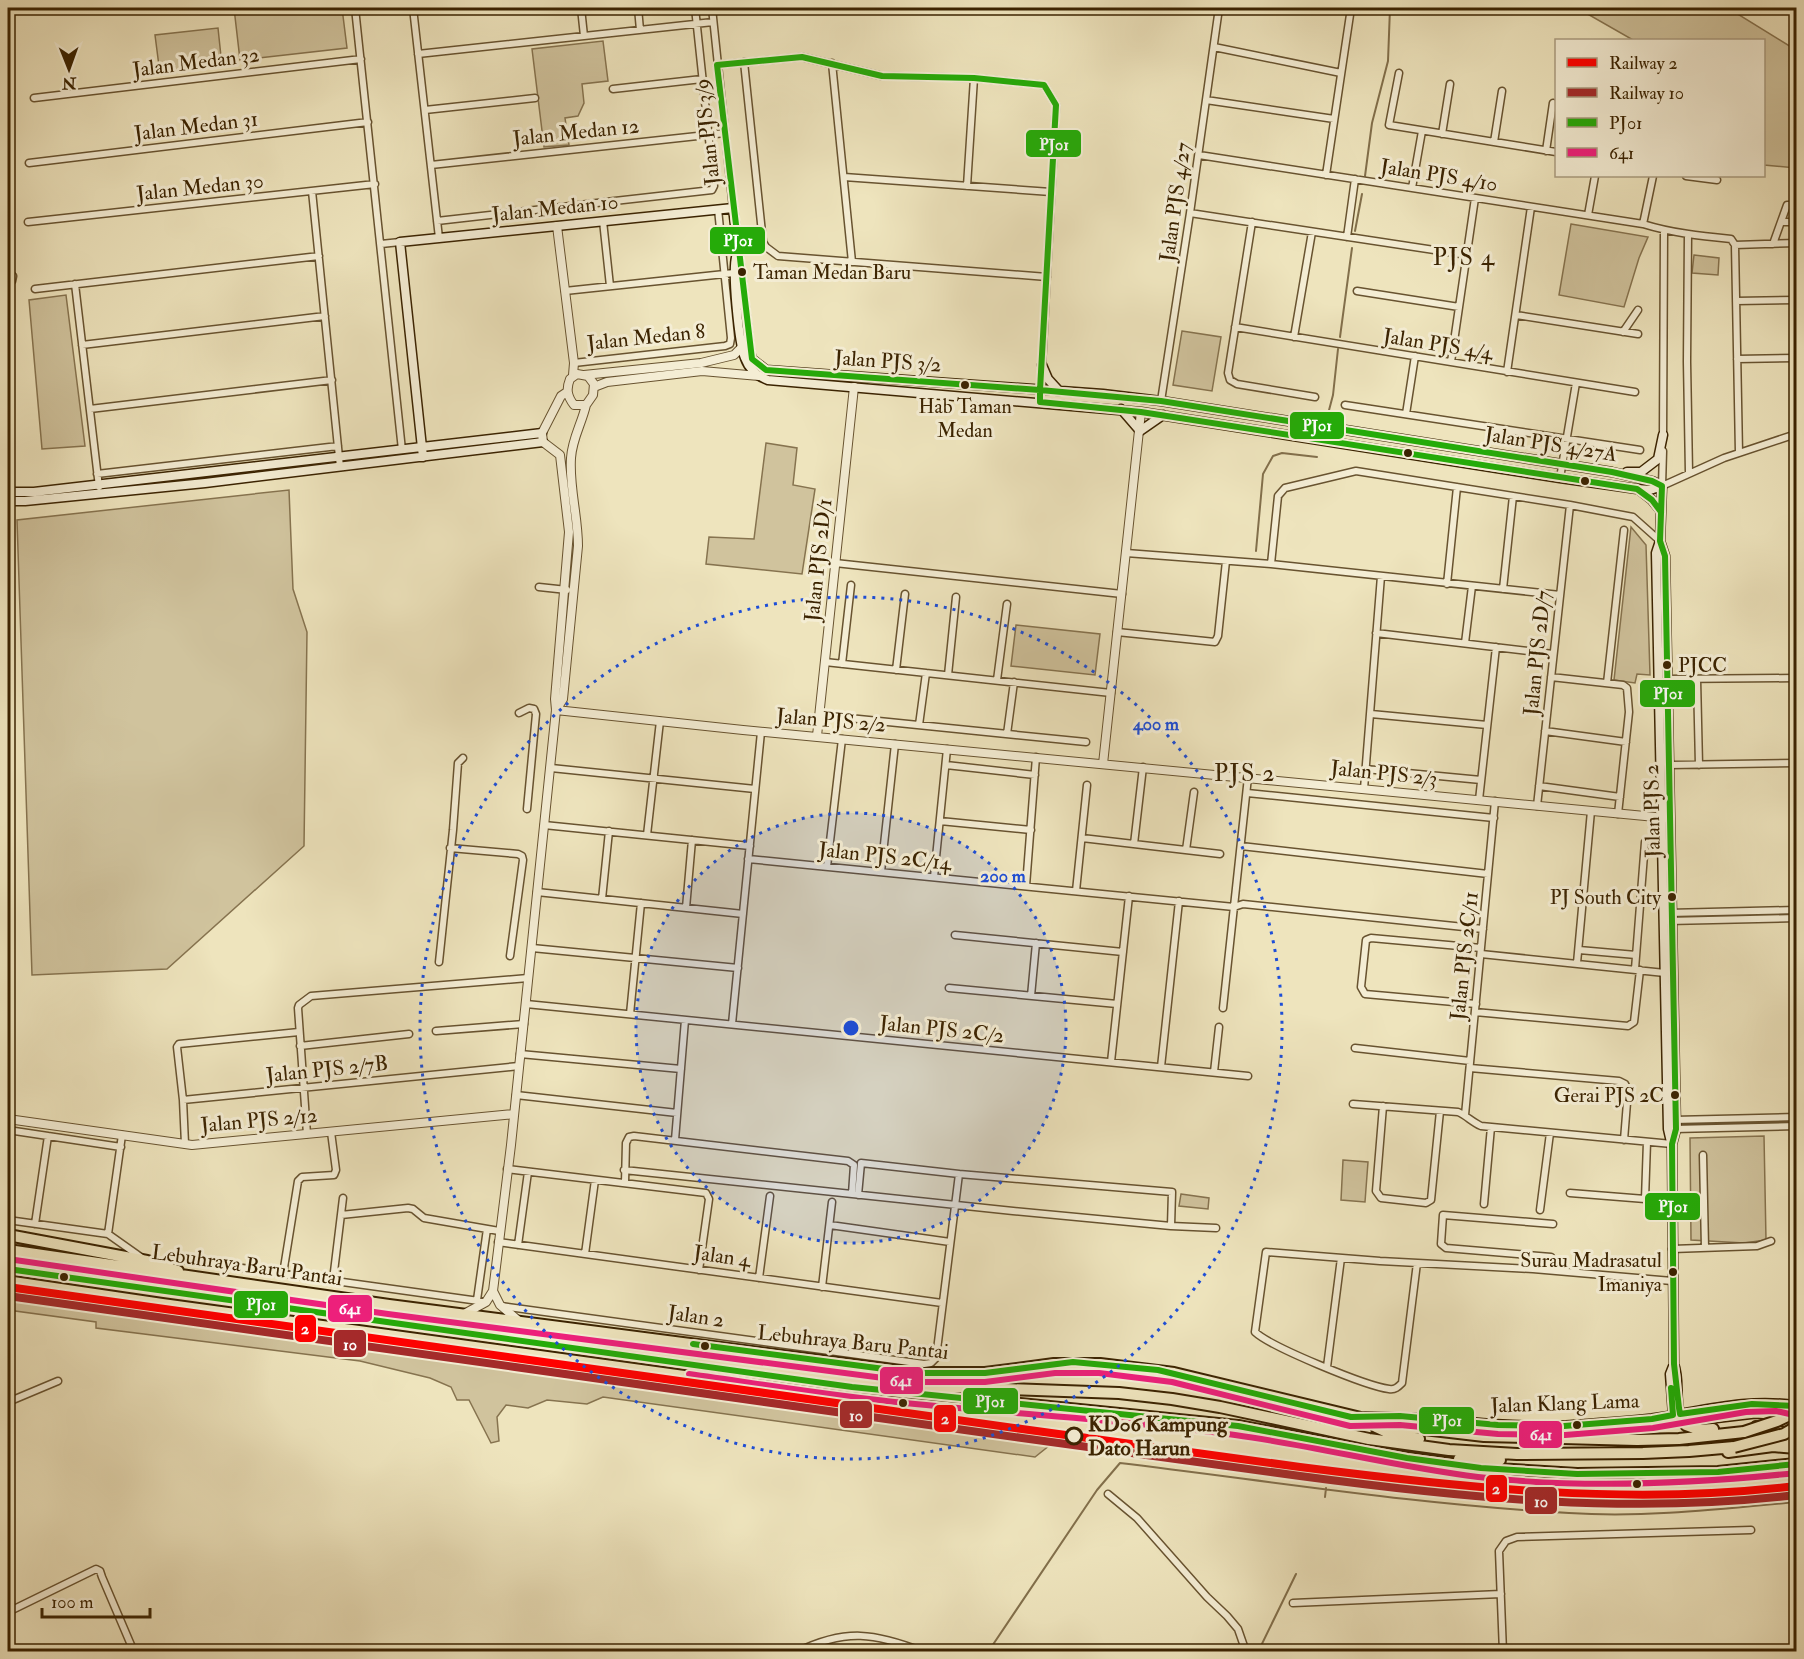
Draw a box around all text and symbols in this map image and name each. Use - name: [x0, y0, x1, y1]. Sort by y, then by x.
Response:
- north arrow: [39, 39, 99, 99]
- legend: [1555, 39, 1765, 177]
- street label: Jalan Medan 32: [130, 41, 261, 84]
- text: Railway 2: [1609, 52, 1678, 75]
- text: N: [61, 73, 78, 93]
- street label: Jalan PJS 3/9: [688, 77, 727, 188]
- text: Railway 10: [1609, 82, 1684, 105]
- street label: Jalan Medan 31: [132, 106, 259, 148]
- street label: Jalan Medan 12: [510, 112, 641, 153]
- text: PJ01: [1609, 112, 1642, 135]
- line badge: PJ01: [1025, 129, 1082, 158]
- text: PJ01: [1039, 135, 1069, 156]
- street label: Jalan PJS 4/27: [1154, 140, 1197, 265]
- text: 641: [1609, 142, 1634, 165]
- street label: Jalan PJS 4/10: [1377, 153, 1499, 198]
- street label: Jalan Medan 30: [134, 167, 265, 208]
- street label: Jalan Medan 10: [489, 188, 620, 229]
- line badge: PJ01: [709, 226, 766, 255]
- text: PJ01: [723, 231, 753, 252]
- district label: PJS 4: [1433, 242, 1495, 273]
- place label: Taman Medan Baru: [753, 260, 911, 285]
- marker: Taman Medan Baru: [736, 266, 748, 278]
- street label: Jalan Medan 8: [585, 318, 707, 357]
- street label: Jalan PJS 4/4: [1380, 322, 1496, 367]
- street label: Jalan PJS 3/2: [833, 344, 942, 379]
- marker: Hab Taman Medan: [959, 379, 971, 391]
- place label: Hab Taman Medan: [918, 394, 1012, 443]
- line badge: PJ01: [1289, 411, 1345, 440]
- text: PJ01: [1302, 416, 1332, 437]
- street label: Jalan PJS 4/27A: [1482, 421, 1619, 468]
- unlabelled marker: [1402, 447, 1414, 459]
- unlabelled marker: [1579, 475, 1591, 487]
- street label: Jalan PJS 2D/1: [799, 497, 838, 624]
- street label: Jalan PJS 2D/7: [1517, 589, 1558, 718]
- place label: PJCC: [1678, 653, 1727, 678]
- marker: PJCC: [1661, 659, 1673, 671]
- line badge: PJ01: [1639, 679, 1696, 708]
- text: PJ01: [1653, 684, 1683, 705]
- street label: Jalan PJS 2/2: [774, 702, 887, 739]
- text: 400 m: [1132, 713, 1180, 736]
- street label: Jalan PJS 2/3: [1328, 754, 1439, 793]
- district label: PJS 2: [1214, 758, 1276, 789]
- street label: Jalan PJS 2: [1638, 764, 1667, 859]
- street label: Jalan PJS 2C/14: [816, 836, 954, 877]
- text: 200 m: [980, 865, 1027, 888]
- place label: PJ South City: [1550, 885, 1662, 910]
- street label: Jalan PJS 2C/11: [1444, 890, 1485, 1023]
- marker: PJ South City: [1666, 891, 1678, 903]
- street label: Jalan PJS 2C/2: [877, 1009, 1006, 1049]
- centre of rings: [841, 1018, 861, 1038]
- street label: Jalan PJS 2/7B: [264, 1050, 389, 1089]
- place label: Gerai PJS 2C: [1554, 1083, 1664, 1108]
- marker: Gerai PJS 2C: [1669, 1089, 1681, 1101]
- street label: Jalan PJS 2/12: [199, 1102, 319, 1139]
- line badge: PJ01: [1644, 1192, 1701, 1221]
- text: PJ01: [1658, 1197, 1688, 1218]
- street label: Lebuhraya Baru Pantai: [150, 1239, 344, 1292]
- street label: Jalan 4: [691, 1239, 754, 1274]
- place label: Surau Madrasatul Imaniya: [1520, 1248, 1663, 1297]
- marker: Surau Madrasatul Imaniya: [1667, 1266, 1679, 1278]
- unlabelled marker: [58, 1271, 70, 1283]
- line badge: PJ01: [233, 1290, 289, 1319]
- line badge: 641: [327, 1294, 373, 1323]
- text: PJ01: [246, 1295, 276, 1316]
- text: 641: [339, 1299, 361, 1319]
- street label: Jalan 2: [665, 1299, 726, 1334]
- line badge: 2: [294, 1314, 317, 1343]
- text: 2: [301, 1319, 309, 1339]
- street label: Lebuhraya Baru Pantai: [756, 1319, 950, 1366]
- line badge: 10: [333, 1329, 367, 1358]
- text: 10: [343, 1335, 357, 1355]
- unlabelled marker: [699, 1340, 711, 1352]
- line badge: 641: [879, 1366, 924, 1395]
- text: 641: [890, 1371, 912, 1391]
- line badge: PJ01: [962, 1387, 1019, 1415]
- street label: Jalan Klang Lama: [1489, 1387, 1640, 1420]
- text: PJ01: [975, 1392, 1005, 1413]
- unlabelled marker: [897, 1397, 909, 1409]
- line badge: 10: [839, 1400, 873, 1429]
- line badge: 2: [933, 1404, 957, 1433]
- text: 10: [849, 1406, 863, 1426]
- line badge: PJ01: [1418, 1406, 1475, 1435]
- text: 2: [941, 1409, 949, 1429]
- place label: KD06 Kampung Dato Harun: [1088, 1411, 1228, 1462]
- text: PJ01: [1432, 1411, 1462, 1432]
- unlabelled marker: [1571, 1419, 1583, 1431]
- line badge: 641: [1518, 1420, 1563, 1449]
- text: 641: [1530, 1425, 1552, 1445]
- marker: KD06 Kampung Dato Harun: [1065, 1427, 1083, 1445]
- line badge: 2: [1485, 1474, 1508, 1503]
- unlabelled marker: [1631, 1478, 1643, 1490]
- text: 2: [1492, 1479, 1500, 1499]
- line badge: 10: [1524, 1486, 1558, 1515]
- text: 10: [1534, 1492, 1548, 1512]
- scale bar: [42, 1581, 150, 1619]
- text: 100 m: [51, 1591, 94, 1614]

